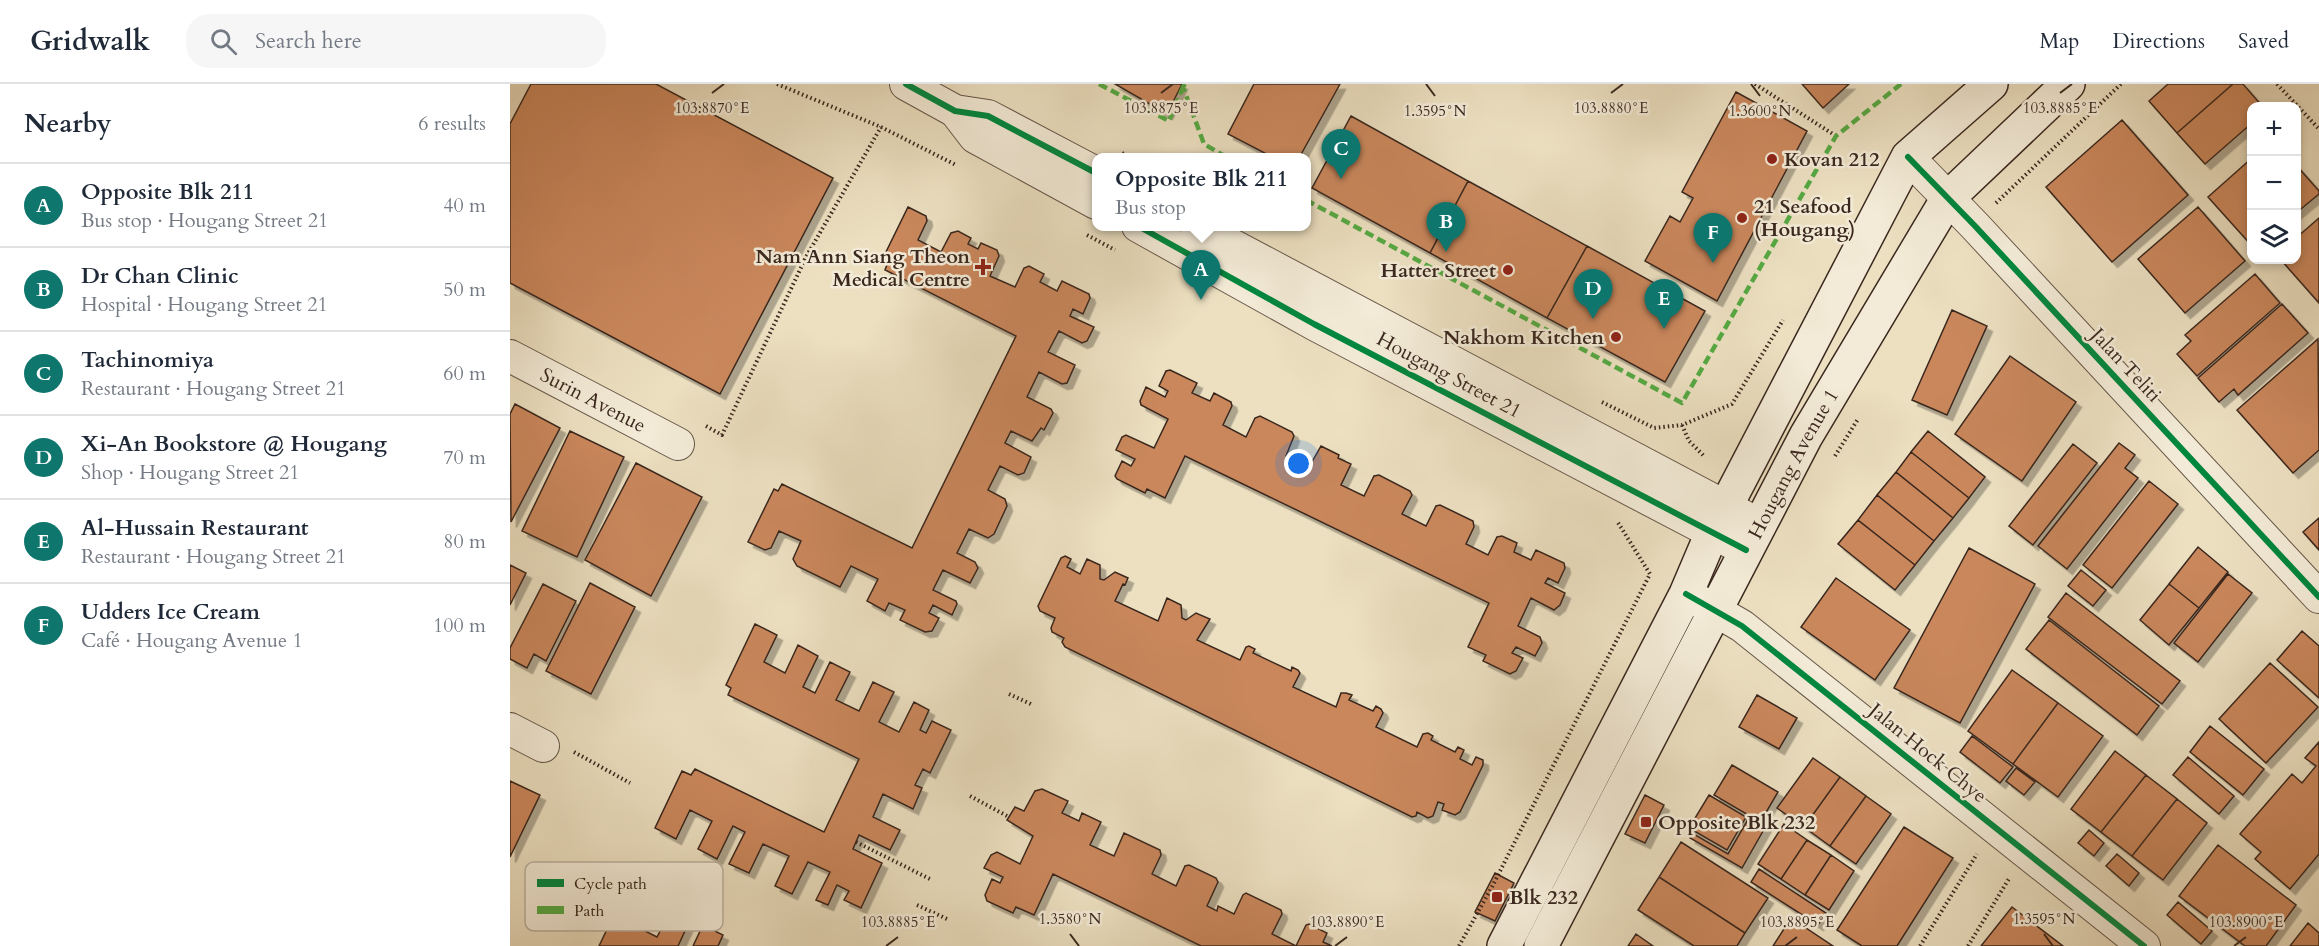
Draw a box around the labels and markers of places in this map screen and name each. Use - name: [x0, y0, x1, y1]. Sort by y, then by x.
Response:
- pin: C: [1322, 130, 1360, 179]
- place label: Kovan 212: [1784, 146, 1880, 173]
- marker: Kovan 212: [1765, 152, 1779, 166]
- place label: 21 Seafood (Hougang): [1754, 193, 1855, 243]
- pin: B: [1426, 202, 1466, 252]
- marker: 21 Seafood (Hougang): [1735, 211, 1749, 225]
- pin: F: [1694, 214, 1732, 263]
- place label: Nam Ann Siang Theon Medical Centre: [755, 243, 970, 293]
- pin: A: [1182, 250, 1220, 300]
- place label: Hatter Street: [1381, 257, 1496, 284]
- marker: Nam Ann Siang Theon Medical Centre: [974, 258, 992, 276]
- marker: Hatter Street: [1501, 263, 1515, 277]
- pin: D: [1574, 270, 1612, 319]
- pin: E: [1644, 280, 1684, 329]
- place label: Nakhom Kitchen: [1443, 324, 1604, 351]
- marker: Nakhom Kitchen: [1609, 330, 1623, 344]
- place label: Opposite Blk 232: [1658, 809, 1815, 836]
- marker: Opposite Blk 232: [1639, 815, 1653, 829]
- place label: Blk 232: [1509, 884, 1578, 911]
- marker: Blk 232: [1490, 890, 1504, 904]

